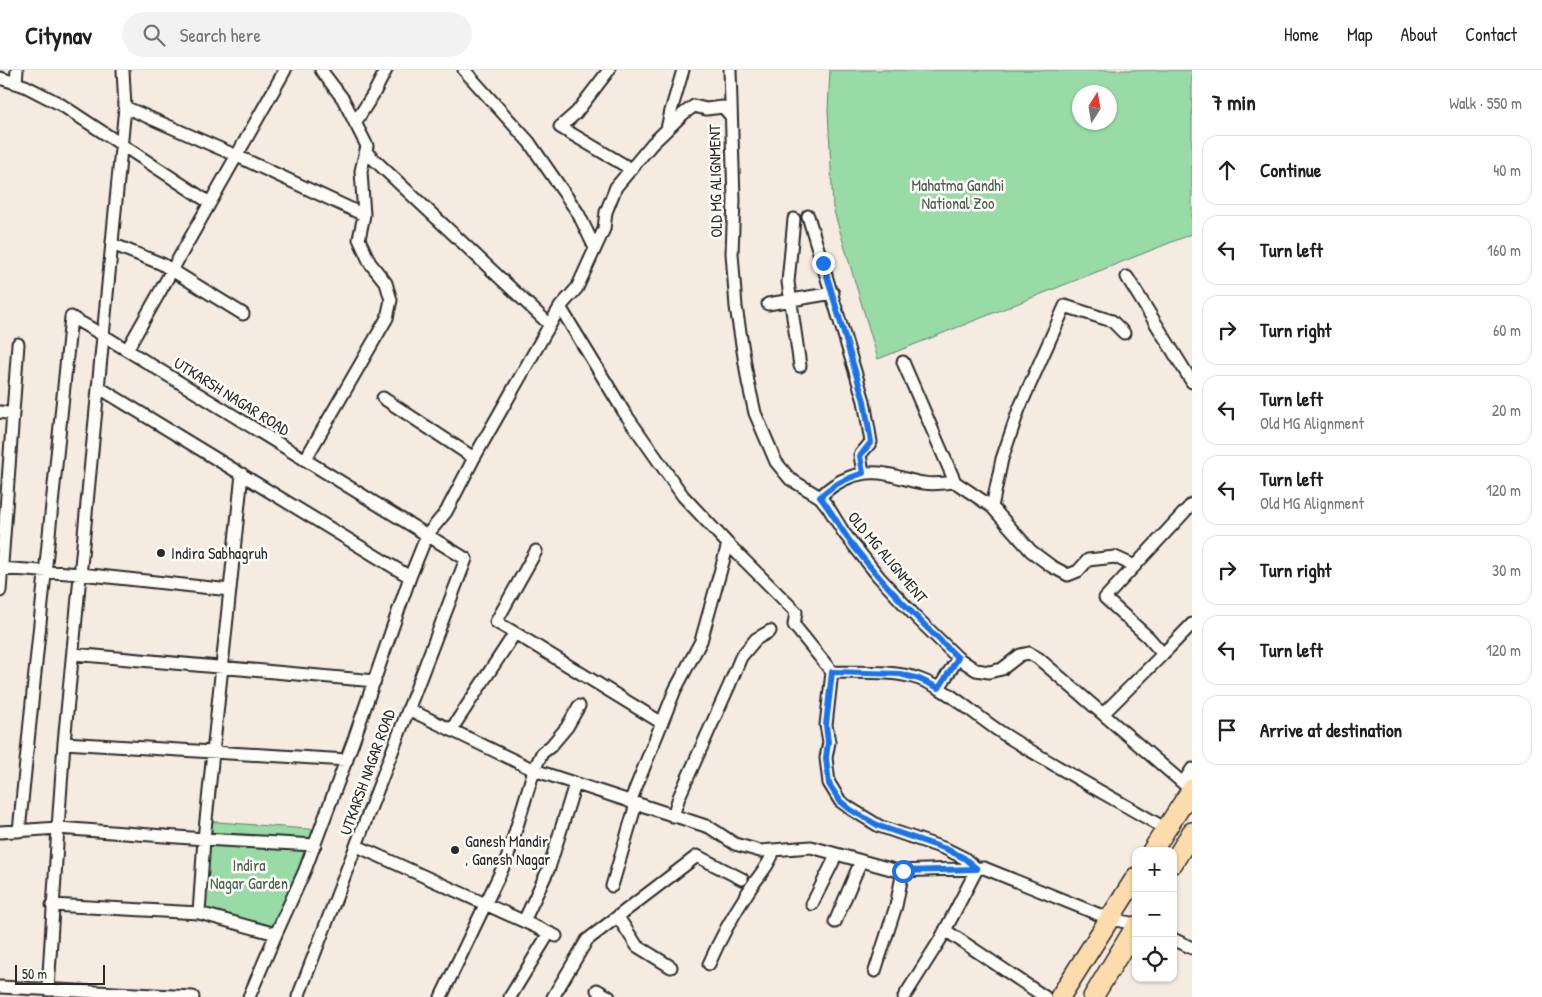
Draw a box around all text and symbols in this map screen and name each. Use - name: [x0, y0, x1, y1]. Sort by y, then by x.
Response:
- search box: [122, 12, 472, 57]
- text: Citynav: [25, 19, 92, 51]
- icon: search: [140, 21, 168, 49]
- text: Search here: [180, 22, 261, 48]
- text: Home: [1284, 22, 1319, 47]
- text: Map: [1347, 22, 1372, 47]
- text: About: [1400, 22, 1437, 47]
- text: Contact: [1465, 22, 1517, 47]
- north arrow: [1072, 85, 1117, 130]
- text: 7 min: [1212, 88, 1256, 117]
- text: Walk · 550 m: [1449, 92, 1522, 114]
- street label: OLD MG ALIGNMENT: [703, 124, 727, 238]
- icon: ahead: [1213, 156, 1241, 184]
- text: Continue: [1260, 157, 1321, 183]
- text: 40 m: [1493, 159, 1521, 181]
- park label: Mahatma Gandhi National Zoo: [912, 174, 1004, 214]
- icon: left: [1213, 236, 1241, 264]
- text: Turn left: [1260, 237, 1323, 263]
- text: 160 m: [1487, 239, 1521, 261]
- route end: [812, 252, 835, 275]
- icon: right: [1213, 316, 1241, 344]
- text: Turn right: [1260, 317, 1331, 343]
- text: 60 m: [1493, 319, 1521, 341]
- street label: UTKARSH NAGAR ROAD: [170, 352, 294, 441]
- text: Turn left: [1260, 386, 1323, 412]
- icon: left: [1213, 396, 1241, 424]
- text: 20 m: [1492, 399, 1521, 421]
- text: Old MG Alignment: [1260, 412, 1364, 434]
- text: Turn left: [1260, 466, 1323, 492]
- icon: left: [1213, 476, 1241, 504]
- text: 120 m: [1486, 479, 1521, 501]
- text: Old MG Alignment: [1260, 492, 1364, 514]
- street label: OLD MG ALIGNMENT: [843, 507, 933, 608]
- place label: Indira Sabhagruh: [171, 542, 268, 564]
- marker: Indira Sabhagruh: [155, 547, 167, 559]
- icon: right: [1213, 556, 1241, 584]
- text: Turn right: [1260, 557, 1331, 583]
- text: 30 m: [1492, 559, 1521, 581]
- icon: left: [1213, 636, 1241, 664]
- text: Turn left: [1260, 637, 1323, 663]
- text: 120 m: [1486, 639, 1521, 661]
- street label: UTKARSH NAGAR ROAD: [334, 706, 400, 838]
- icon: arrive: [1213, 716, 1241, 744]
- text: Arrive at destination: [1260, 717, 1402, 743]
- place label: Ganesh Mandir , Ganesh Nagar: [465, 830, 550, 870]
- marker: Ganesh Mandir , Ganesh Nagar: [449, 844, 461, 856]
- map controls: [1132, 847, 1177, 982]
- button: +: [1132, 847, 1177, 892]
- park label: Indira Nagar Garden: [210, 854, 288, 894]
- route start: [892, 860, 915, 883]
- button: −: [1132, 892, 1177, 937]
- button: locate: [1132, 937, 1177, 982]
- scale bar: [15, 962, 105, 985]
- text: 50 m: [22, 964, 47, 983]

